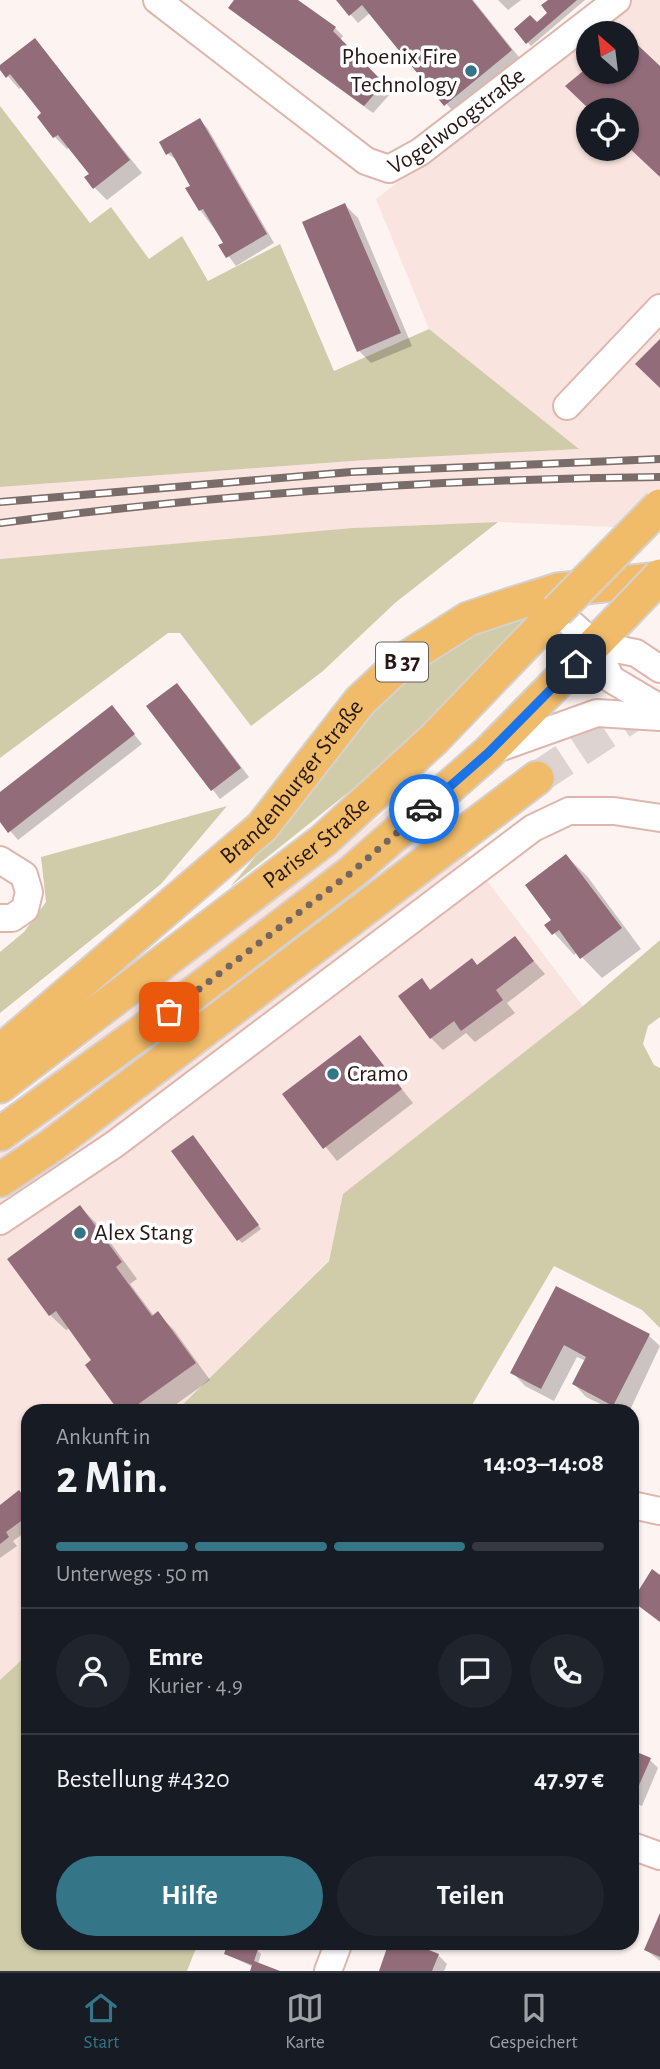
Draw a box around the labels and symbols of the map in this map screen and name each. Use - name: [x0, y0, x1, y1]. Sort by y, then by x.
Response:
- north arrow: [576, 21, 639, 84]
- place label: Phoenix Fire Technology: [342, 45, 457, 97]
- marker: Phoenix Fire Technology: [463, 63, 479, 79]
- street label: Vogelwoogstraße: [384, 64, 530, 179]
- pin: [546, 634, 606, 694]
- road number: B 37: [376, 642, 428, 682]
- street label: Brandenburger Straße: [216, 695, 368, 869]
- courier: [389, 774, 459, 844]
- street label: Pariser Straße: [259, 792, 374, 894]
- pin: [139, 982, 199, 1042]
- place label: Cramo: [347, 1062, 408, 1086]
- marker: Cramo: [325, 1066, 341, 1082]
- place label: Alex Stang: [94, 1221, 193, 1245]
- marker: Alex Stang: [72, 1225, 88, 1241]

